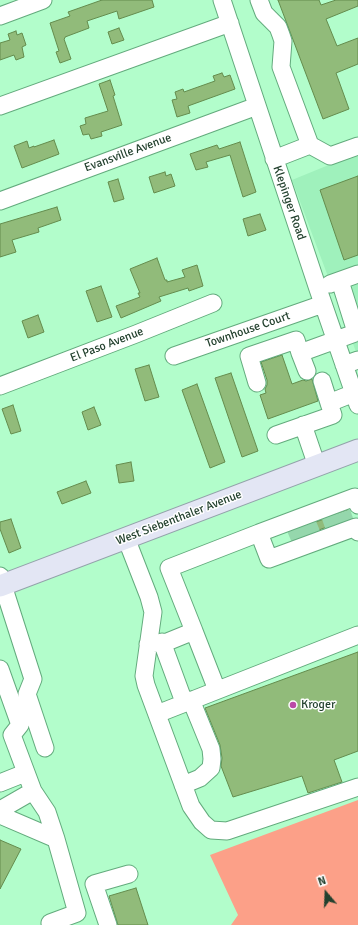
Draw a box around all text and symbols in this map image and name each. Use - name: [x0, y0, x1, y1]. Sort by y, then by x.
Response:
- street label: Evansville Avenue: [83, 131, 173, 175]
- street label: Klepinger Road: [270, 164, 308, 242]
- street label: Townhouse Court: [204, 309, 292, 351]
- street label: El Paso Avenue: [68, 324, 146, 366]
- street label: West Siebenthaler Avenue: [114, 487, 244, 549]
- place label: Kroger: [301, 698, 335, 712]
- marker: Kroger: [288, 700, 298, 710]
- north arrow: [306, 873, 346, 913]
- text: N: [316, 874, 328, 889]

